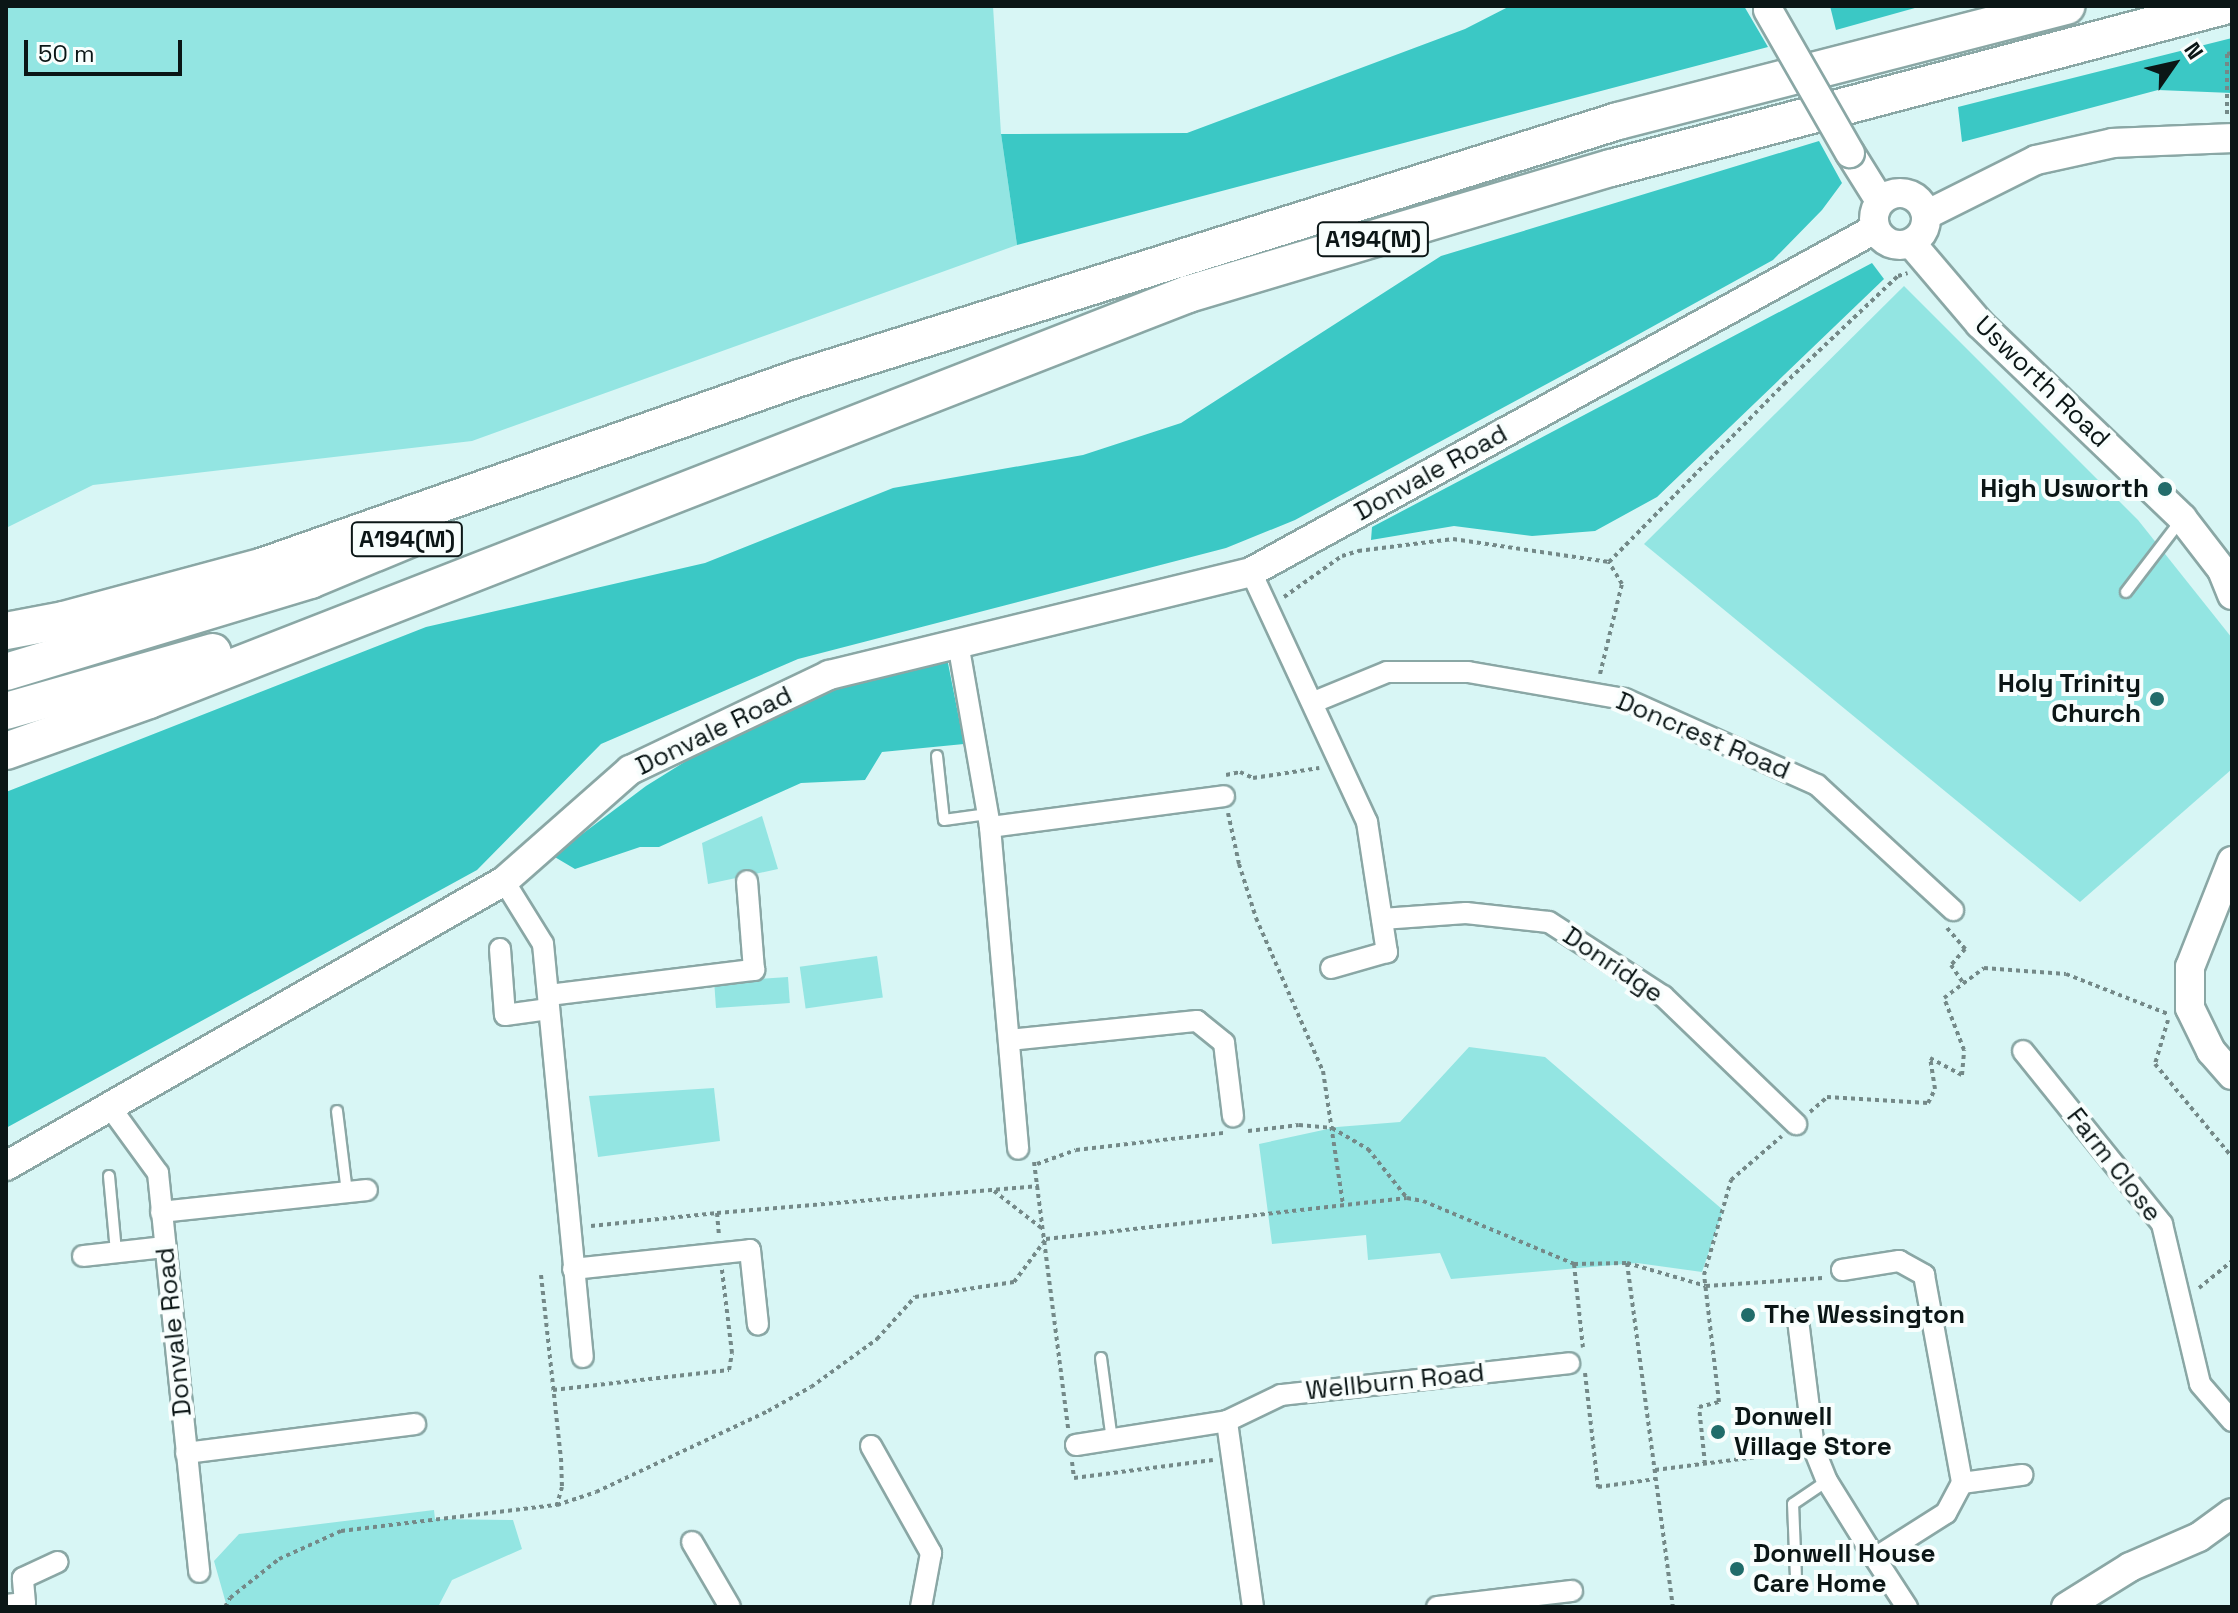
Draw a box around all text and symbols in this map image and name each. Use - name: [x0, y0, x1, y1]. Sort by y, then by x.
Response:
- scale bar: [28, 24, 186, 74]
- north arrow: [2134, 24, 2214, 104]
- text: N: [2178, 37, 2210, 65]
- text: 50 m: [38, 38, 95, 69]
- road number: A194(M): [1315, 219, 1431, 259]
- street label: Usworth Road: [1968, 310, 2116, 454]
- street label: Donvale Road: [1349, 418, 1513, 528]
- place label: High Usworth: [1980, 473, 2149, 505]
- marker: High Usworth: [2156, 480, 2174, 498]
- road number: A194(M): [349, 519, 465, 559]
- place label: Holy Trinity Church: [1997, 668, 2141, 730]
- street label: Donvale Road: [631, 680, 797, 782]
- street label: Doncrest Road: [1612, 685, 1794, 787]
- marker: Holy Trinity Church: [2148, 690, 2166, 708]
- street label: Donridge: [1557, 920, 1669, 1010]
- street label: Farm Close: [2060, 1102, 2168, 1228]
- street label: Donvale Road: [150, 1246, 198, 1418]
- place label: The Wessington: [1764, 1299, 1965, 1331]
- marker: The Wessington: [1739, 1306, 1757, 1324]
- street label: Wellburn Road: [1304, 1357, 1486, 1407]
- place label: Donwell Village Store: [1734, 1401, 1892, 1462]
- marker: Donwell Village Store: [1709, 1423, 1727, 1441]
- place label: Donwell House Care Home: [1753, 1538, 1936, 1600]
- marker: Donwell House Care Home: [1728, 1560, 1746, 1578]

